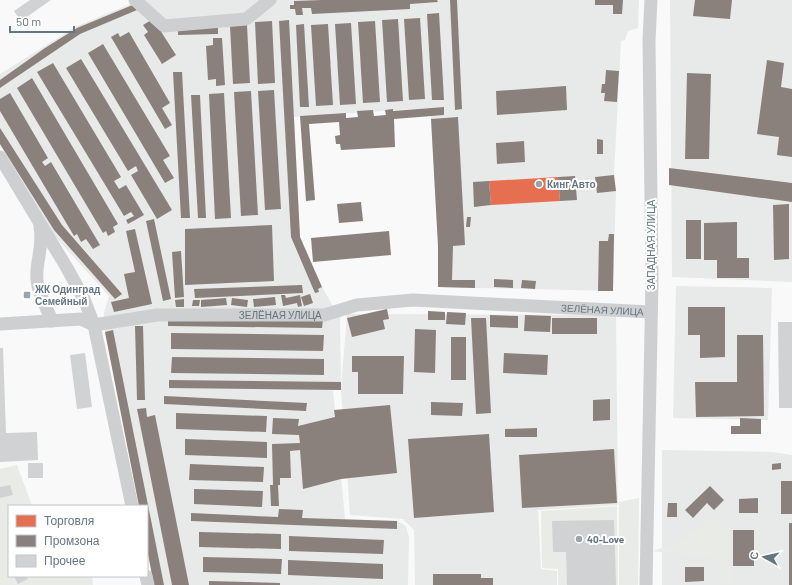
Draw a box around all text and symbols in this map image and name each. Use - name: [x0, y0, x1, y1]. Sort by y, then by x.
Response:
- scale bar: [10, 8, 74, 34]
- text: 50 m: [16, 14, 41, 28]
- place label: Кинг Авто: [547, 178, 596, 190]
- marker: Кинг Авто: [534, 179, 544, 189]
- street label: ЗАПАДНАЯ УЛИЦА: [645, 199, 657, 290]
- place label: ЖК Одинград Семейный: [34, 283, 101, 307]
- marker: ЖК Одинград Семейный: [22, 290, 32, 300]
- street label: ЗЕЛЁНАЯ УЛИЦА: [561, 301, 644, 318]
- street label: ЗЕЛЁНАЯ УЛИЦА: [239, 309, 322, 321]
- legend: [8, 505, 148, 577]
- text: Торговля: [44, 513, 94, 528]
- text: Промзона: [44, 533, 100, 548]
- place label: 40-Love: [587, 533, 625, 545]
- marker: 40-Love: [574, 534, 584, 544]
- north arrow: [744, 537, 784, 577]
- text: С: [747, 551, 761, 560]
- text: Прочее: [44, 553, 86, 568]

